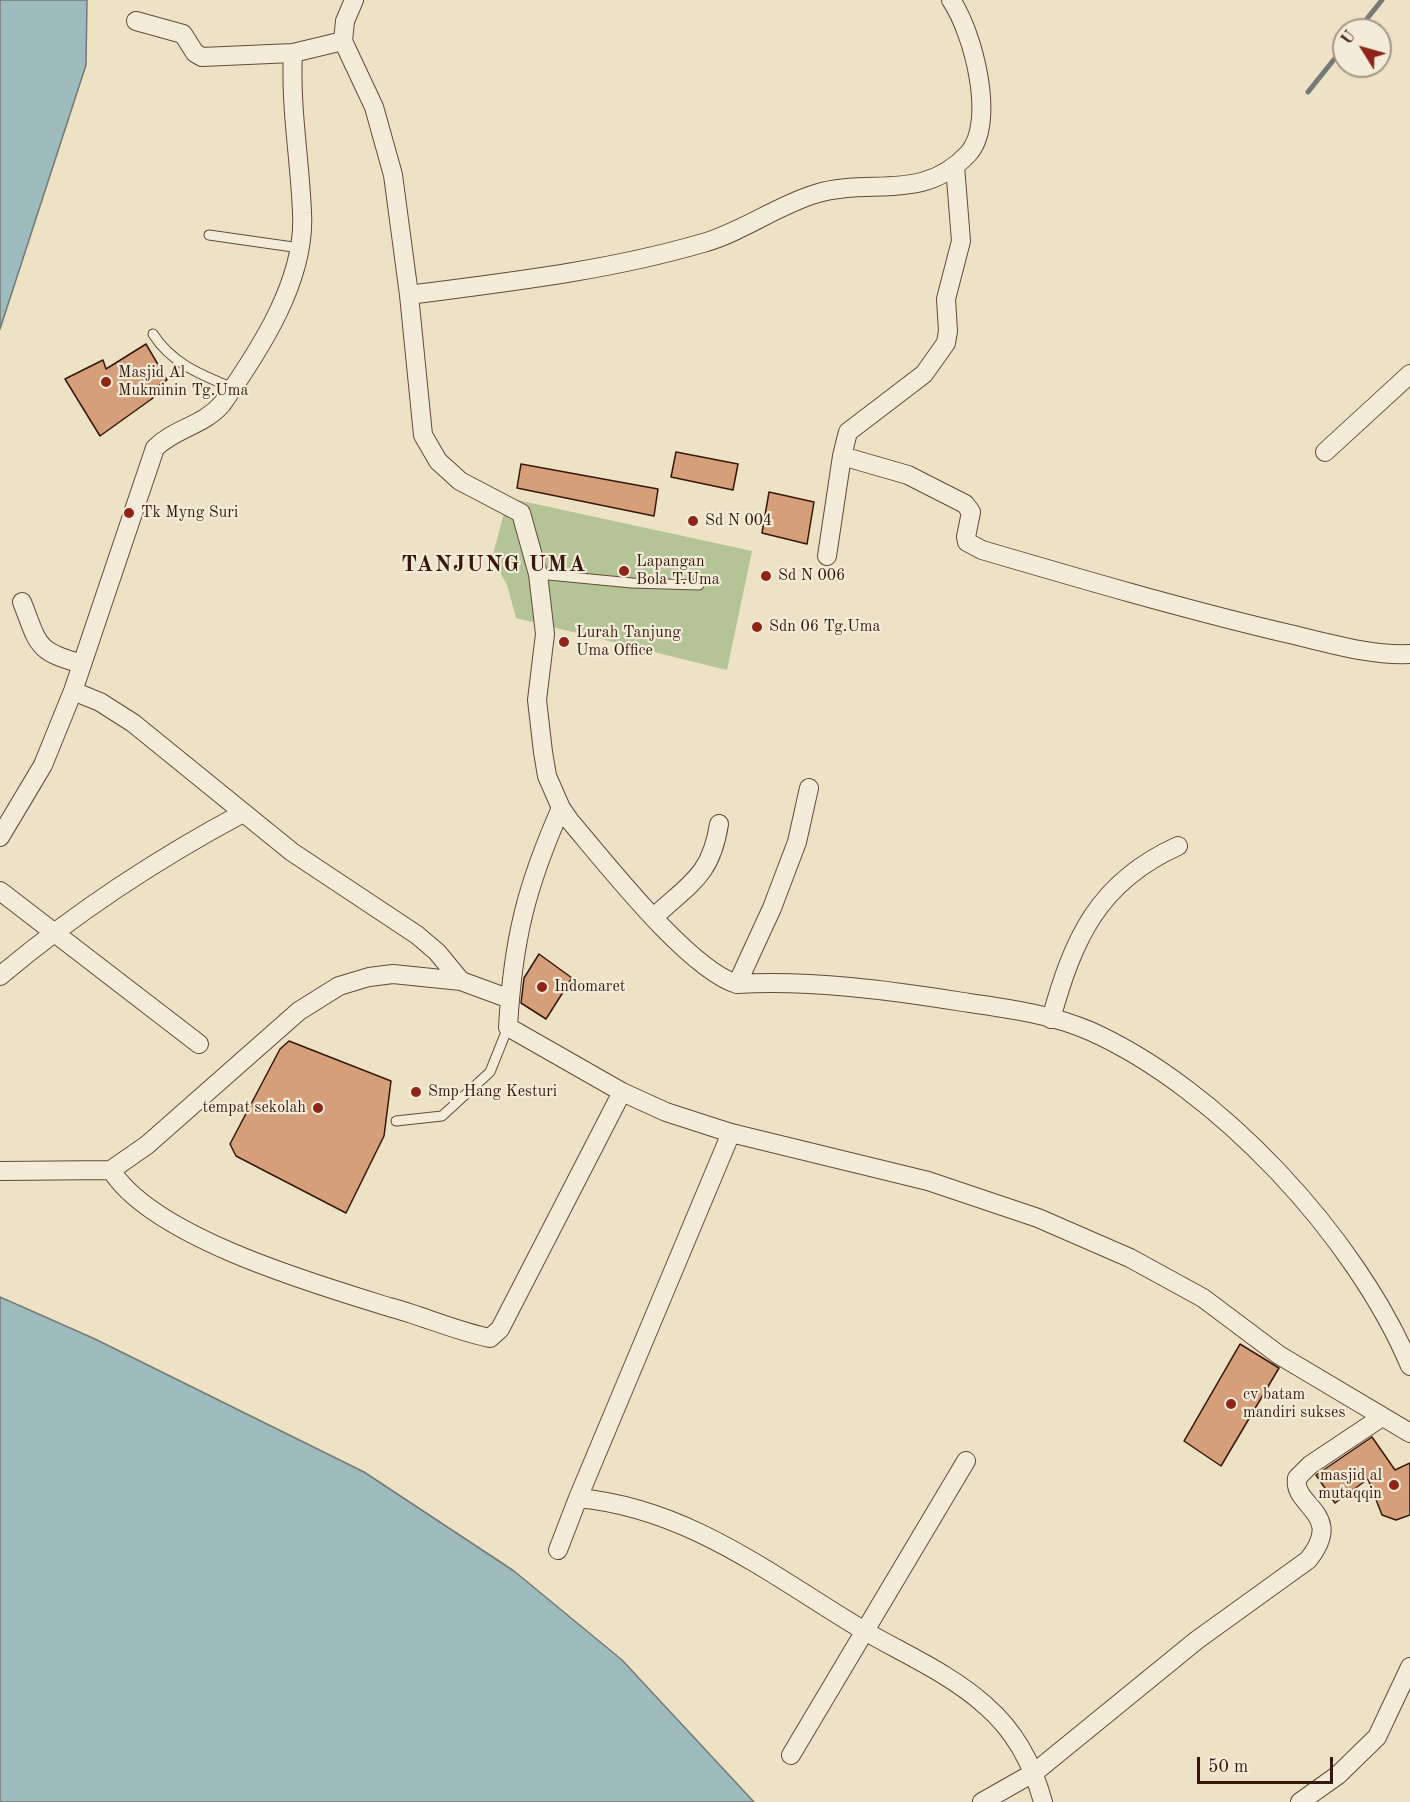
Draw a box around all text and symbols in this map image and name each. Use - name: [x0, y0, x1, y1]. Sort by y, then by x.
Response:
- north arrow: [1332, 18, 1392, 78]
- text: U: [1339, 28, 1359, 48]
- place label: Masjid Al Mukminin Tg.Uma: [118, 363, 248, 401]
- marker: Masjid Al Mukminin Tg.Uma: [99, 375, 113, 389]
- place label: Tk Myng Suri: [141, 503, 238, 523]
- marker: Tk Myng Suri: [122, 506, 136, 520]
- place label: Sd N 004: [705, 511, 772, 531]
- marker: Sd N 004: [686, 514, 700, 528]
- district label: TANJUNG UMA: [401, 552, 587, 578]
- place label: Lapangan Bola T.Uma: [636, 552, 720, 590]
- marker: Lapangan Bola T.Uma: [617, 564, 631, 578]
- place label: Sd N 006: [778, 566, 845, 586]
- marker: Sd N 006: [759, 569, 773, 583]
- place label: Sdn 06 Tg.Uma: [769, 617, 880, 637]
- marker: Sdn 06 Tg.Uma: [750, 620, 764, 634]
- place label: Lurah Tanjung Uma Office: [576, 623, 681, 661]
- marker: Lurah Tanjung Uma Office: [557, 635, 571, 649]
- place label: Indomaret: [554, 977, 625, 997]
- marker: Indomaret: [535, 980, 549, 994]
- place label: Smp Hang Kesturi: [428, 1082, 557, 1102]
- marker: Smp Hang Kesturi: [409, 1085, 423, 1099]
- place label: tempat sekolah: [203, 1098, 306, 1118]
- marker: tempat sekolah: [311, 1101, 325, 1115]
- place label: cv batam mandiri sukses: [1243, 1385, 1345, 1423]
- marker: cv batam mandiri sukses: [1224, 1397, 1238, 1411]
- place label: masjid al mutaqqin: [1318, 1466, 1382, 1504]
- marker: masjid al mutaqqin: [1387, 1478, 1401, 1492]
- scale bar: [1200, 1745, 1336, 1783]
- text: 50 m: [1208, 1758, 1248, 1776]

